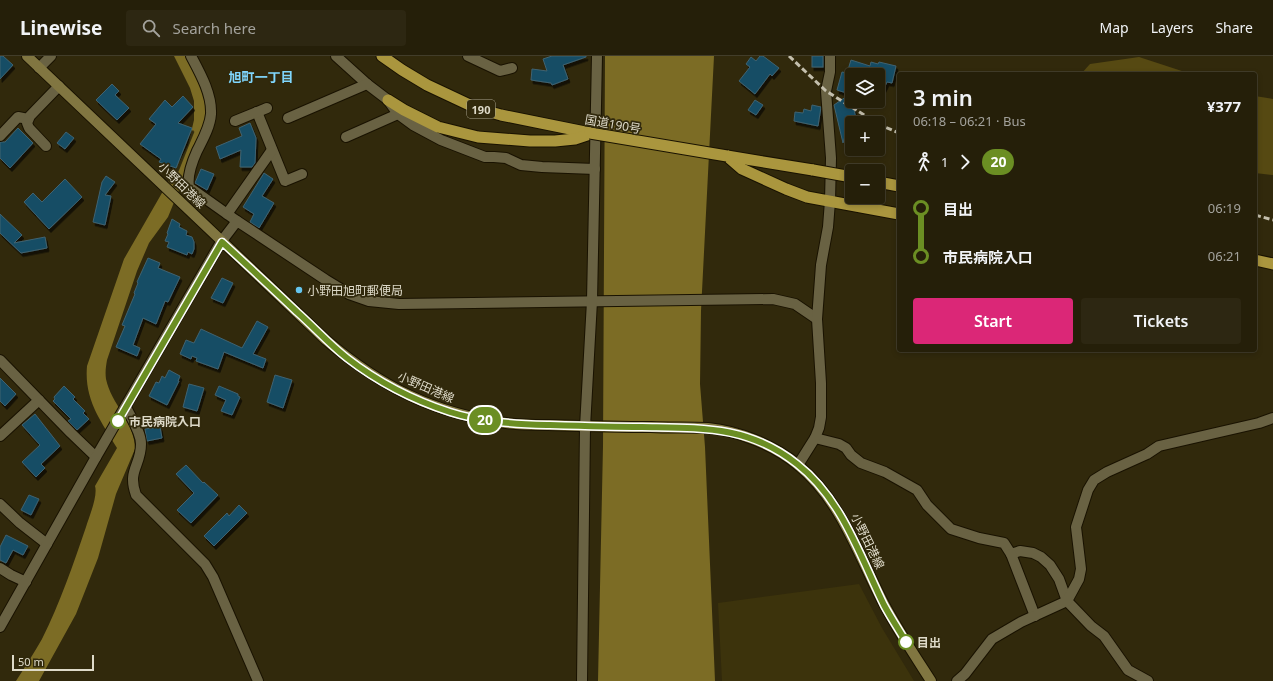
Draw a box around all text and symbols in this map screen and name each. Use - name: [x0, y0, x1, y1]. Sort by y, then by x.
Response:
- search box: [126, 10, 406, 46]
- text: Linewise: [20, 15, 102, 41]
- icon: search: [140, 17, 162, 39]
- text: Search here: [172, 18, 256, 38]
- text: Map: [1100, 18, 1129, 37]
- text: Layers: [1151, 18, 1193, 37]
- text: Share: [1215, 18, 1253, 37]
- district label: 旭町一丁目: [228, 68, 294, 86]
- map controls: [845, 68, 885, 204]
- button: layers: [845, 68, 885, 108]
- text: 3 min: [913, 82, 973, 112]
- text: ¥377: [1207, 96, 1241, 116]
- road number: 190: [467, 100, 495, 118]
- street label: 国道190号: [584, 111, 642, 137]
- text: 06:18 – 06:21 · Bus: [913, 112, 1026, 130]
- button: +: [845, 116, 885, 156]
- icon: walk: [913, 151, 935, 173]
- icon: forward: [954, 151, 976, 173]
- text: 20: [990, 152, 1006, 171]
- text: 1: [941, 153, 948, 171]
- street label: 小野田港線: [155, 158, 209, 212]
- button: −: [845, 164, 885, 204]
- text: 目出: [943, 199, 973, 219]
- text: 06:19: [1208, 199, 1241, 217]
- text: 市民病院入口: [943, 247, 1033, 267]
- text: 06:21: [1208, 247, 1241, 265]
- place label: 小野田旭町郵便局: [307, 282, 403, 299]
- marker: 小野田旭町郵便局: [294, 285, 304, 295]
- button: Start: [913, 298, 1073, 344]
- button: Tickets: [1081, 298, 1241, 344]
- street label: 小野田港線: [395, 367, 457, 407]
- line badge: 20: [467, 407, 503, 433]
- text: 20: [477, 410, 493, 429]
- marker: 市民病院入口: [110, 413, 126, 429]
- place label: 市民病院入口: [129, 413, 201, 430]
- street label: 小野田港線: [847, 510, 889, 572]
- marker: 目出: [898, 634, 914, 650]
- place label: 目出: [917, 634, 941, 651]
- scale bar: [12, 653, 94, 672]
- text: 50 m: [18, 654, 44, 669]

